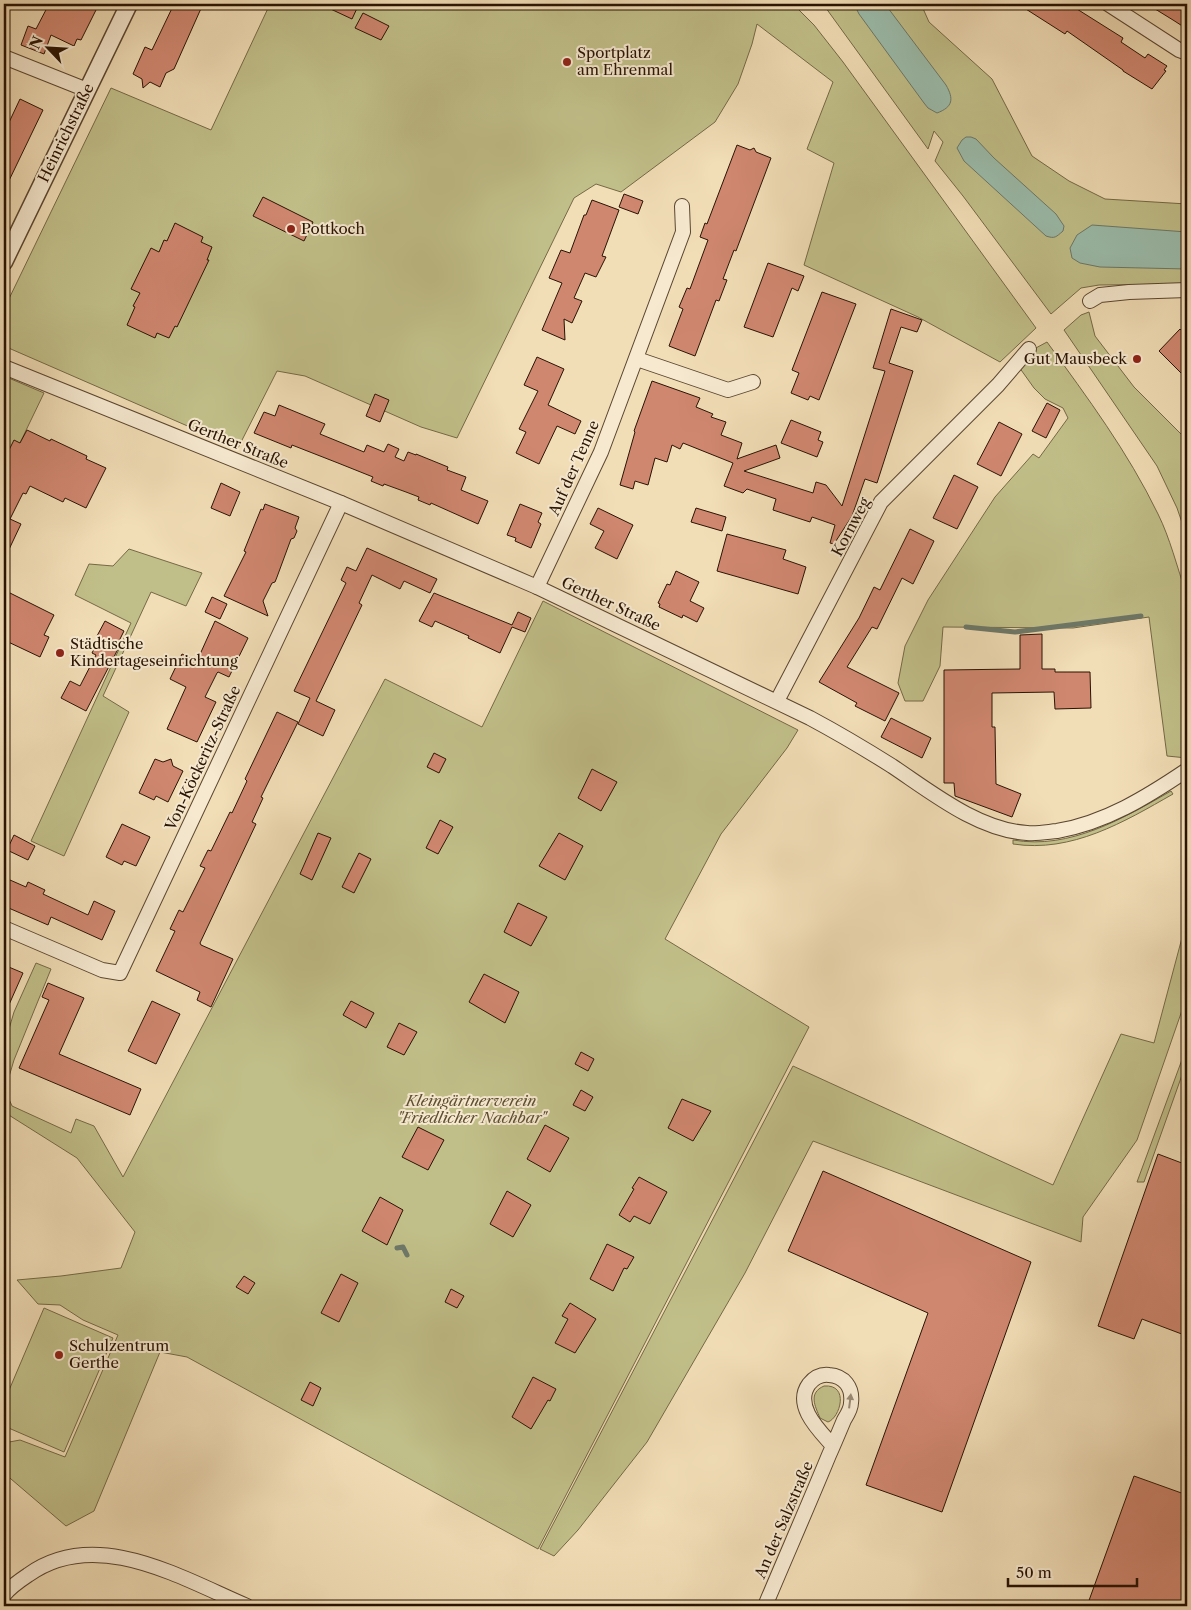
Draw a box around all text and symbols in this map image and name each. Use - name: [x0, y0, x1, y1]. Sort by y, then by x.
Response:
- north arrow: [22, 22, 72, 72]
- text: N: [25, 33, 47, 52]
- place label: Sportplatz am Ehrenmal: [577, 43, 673, 79]
- marker: Sportplatz am Ehrenmal: [561, 56, 573, 68]
- street label: Heinrichstraße: [33, 80, 98, 185]
- place label: Pottkoch: [301, 219, 365, 238]
- marker: Pottkoch: [285, 223, 297, 235]
- place label: Gut Mausbeck: [1024, 349, 1128, 368]
- marker: Gut Mausbeck: [1131, 353, 1143, 365]
- street label: Gerther Straße: [185, 415, 291, 472]
- street label: Auf der Tenne: [544, 417, 603, 519]
- street label: Kornweg: [827, 494, 874, 559]
- street label: Gerther Straße: [559, 572, 664, 635]
- place label: Städtische Kindertageseinrichtung: [70, 634, 238, 670]
- marker: Städtische Kindertageseinrichtung: [54, 647, 66, 659]
- street label: Von-Köckeritz-Straße: [160, 682, 244, 834]
- park label: Kleingärtnerverein "Friedlicher Nachbar": [397, 1091, 548, 1127]
- place label: Schulzentrum Gerthe: [69, 1336, 169, 1372]
- marker: Schulzentrum Gerthe: [53, 1349, 65, 1361]
- one-way arrow: [846, 1392, 854, 1408]
- street label: An der Salzstraße: [750, 1458, 817, 1582]
- scale bar: [1008, 1555, 1137, 1587]
- text: 50 m: [1016, 1563, 1052, 1582]

